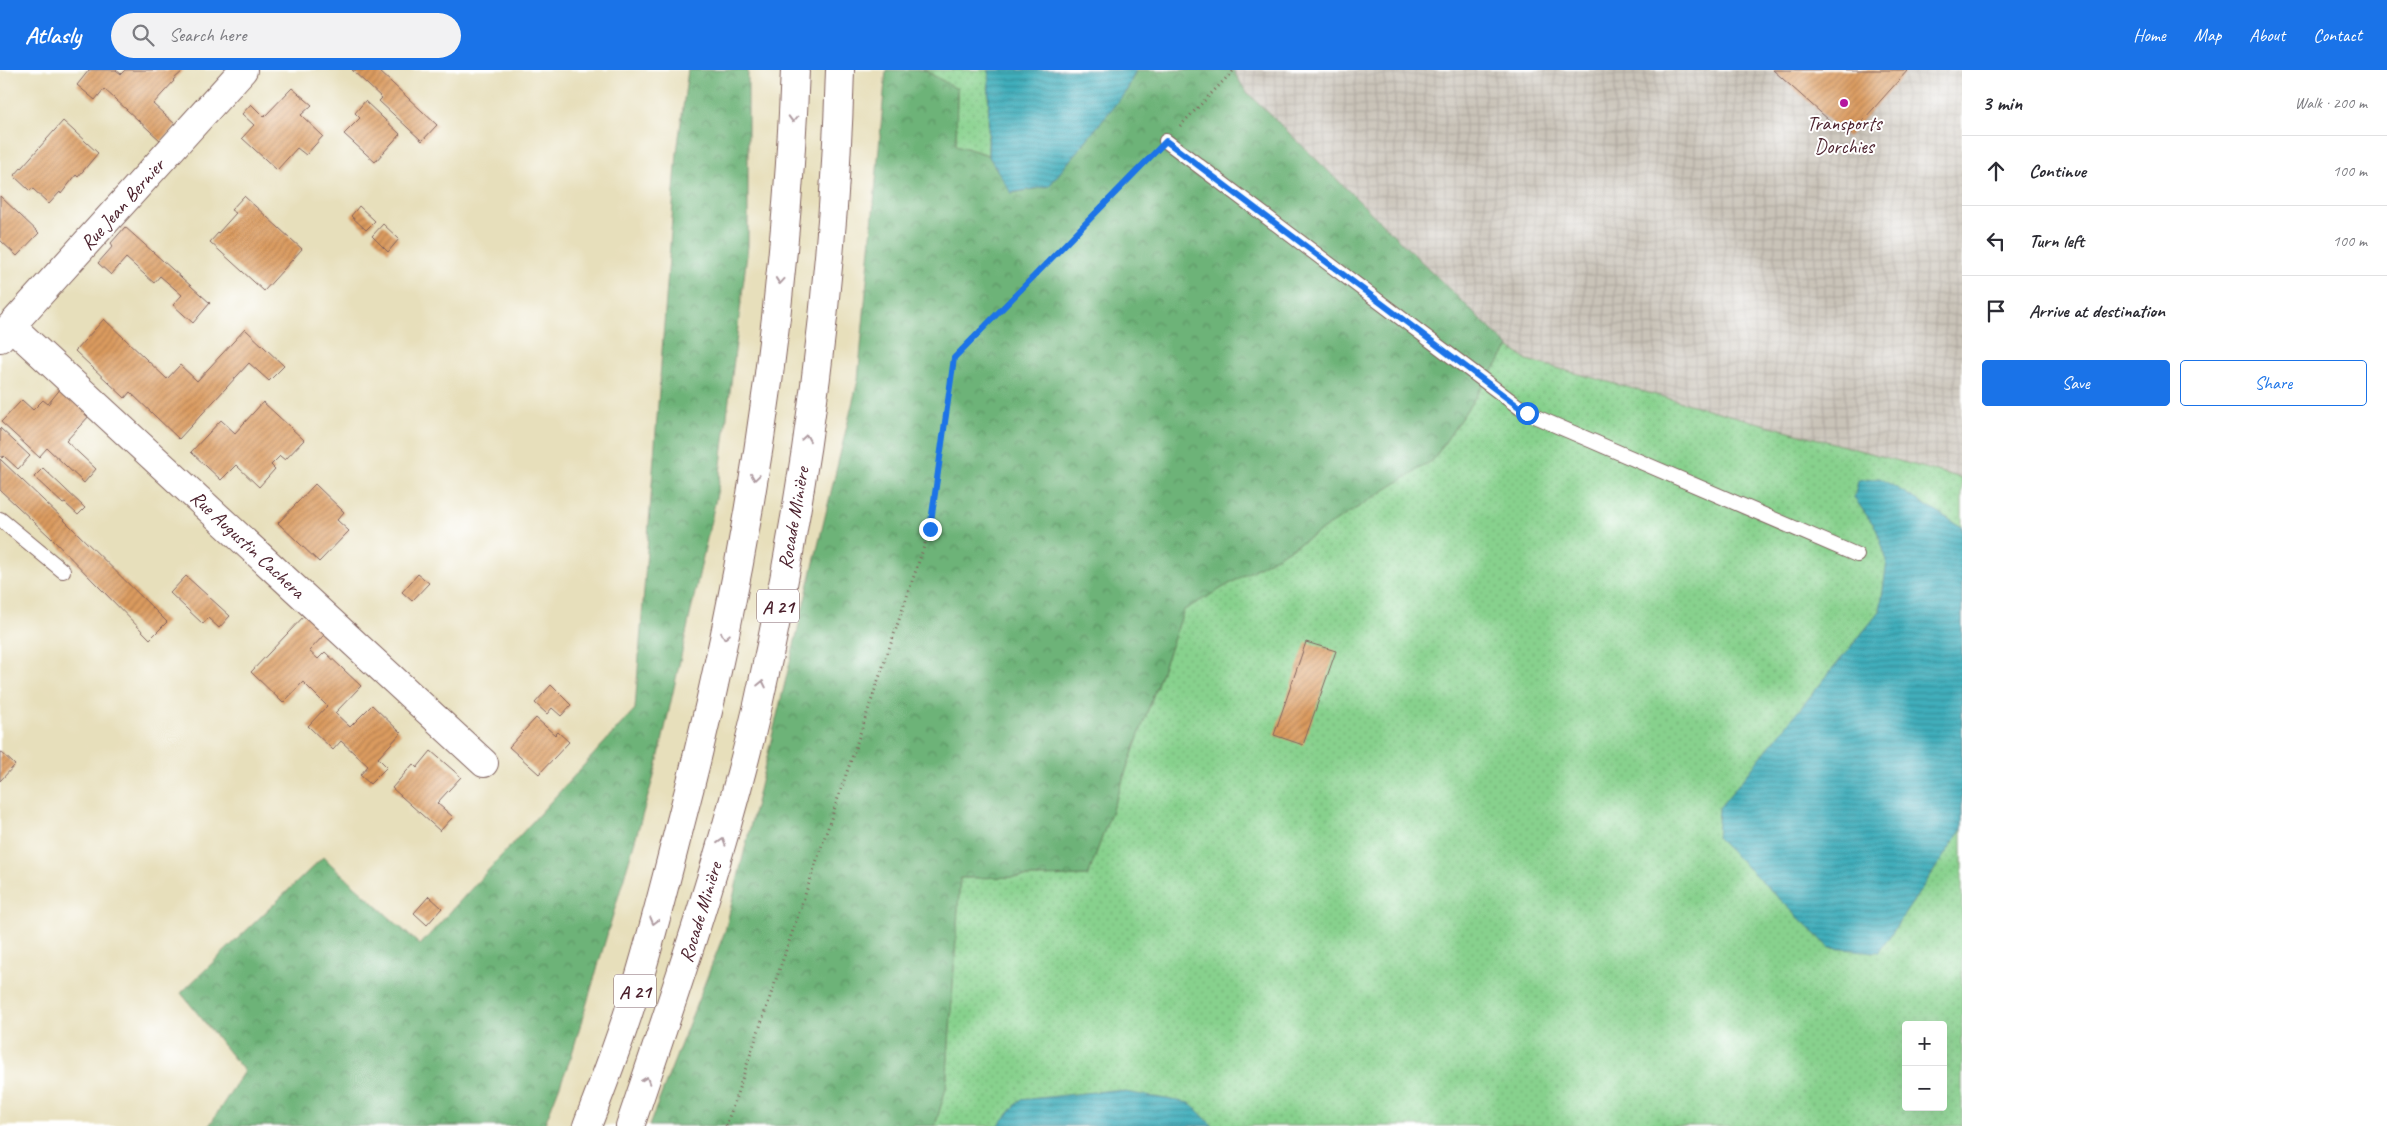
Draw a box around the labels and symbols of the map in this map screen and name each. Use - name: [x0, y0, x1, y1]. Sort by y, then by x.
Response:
- marker: Transports Dorchies: [1838, 97, 1850, 109]
- place label: Transports Dorchies: [1807, 111, 1883, 159]
- one-way arrow: [787, 115, 798, 123]
- street label: Rue Jean Bernier: [75, 152, 171, 255]
- one-way arrow: [775, 277, 786, 285]
- route start: [1516, 402, 1539, 425]
- one-way arrow: [801, 434, 811, 443]
- street label: Rocade Minière: [772, 464, 815, 571]
- one-way arrow: [750, 473, 761, 481]
- street label: Rue Augustin Cachera: [185, 485, 311, 605]
- route end: [919, 518, 942, 541]
- road number: A 21: [757, 590, 799, 622]
- one-way arrow: [720, 632, 731, 641]
- one-way arrow: [756, 680, 767, 689]
- one-way arrow: [716, 838, 726, 846]
- street label: Rocade Minière: [673, 858, 728, 965]
- one-way arrow: [650, 917, 660, 925]
- road number: A 21: [614, 974, 656, 1008]
- one-way arrow: [640, 1076, 650, 1085]

